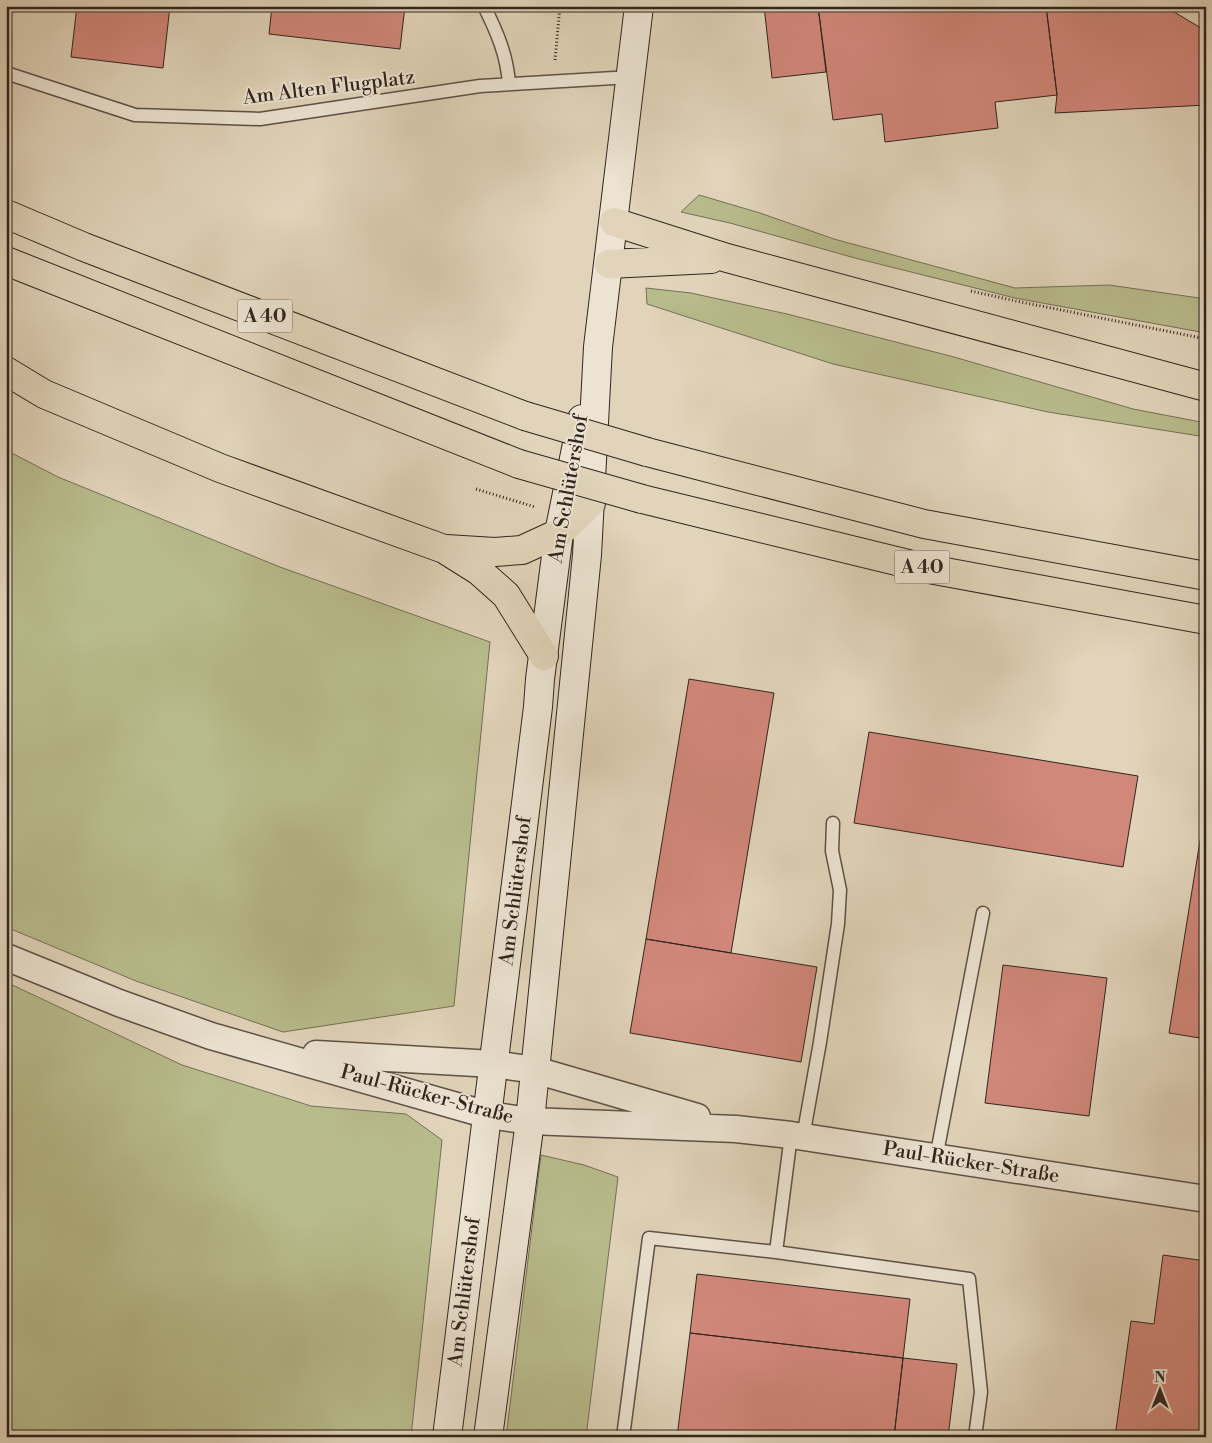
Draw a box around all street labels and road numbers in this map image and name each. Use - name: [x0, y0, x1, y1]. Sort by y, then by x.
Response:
- street label: Am Alten Flugplatz: [241, 65, 416, 111]
- road number: A 40: [238, 300, 292, 332]
- street label: Am Schlütershof: [543, 412, 595, 566]
- road number: A 40: [894, 550, 950, 584]
- street label: Am Schlütershof: [494, 814, 538, 968]
- street label: Paul-Rücker-Straße: [338, 1060, 516, 1130]
- street label: Paul-Rücker-Straße: [881, 1137, 1061, 1189]
- street label: Am Schlütershof: [443, 1215, 487, 1369]

